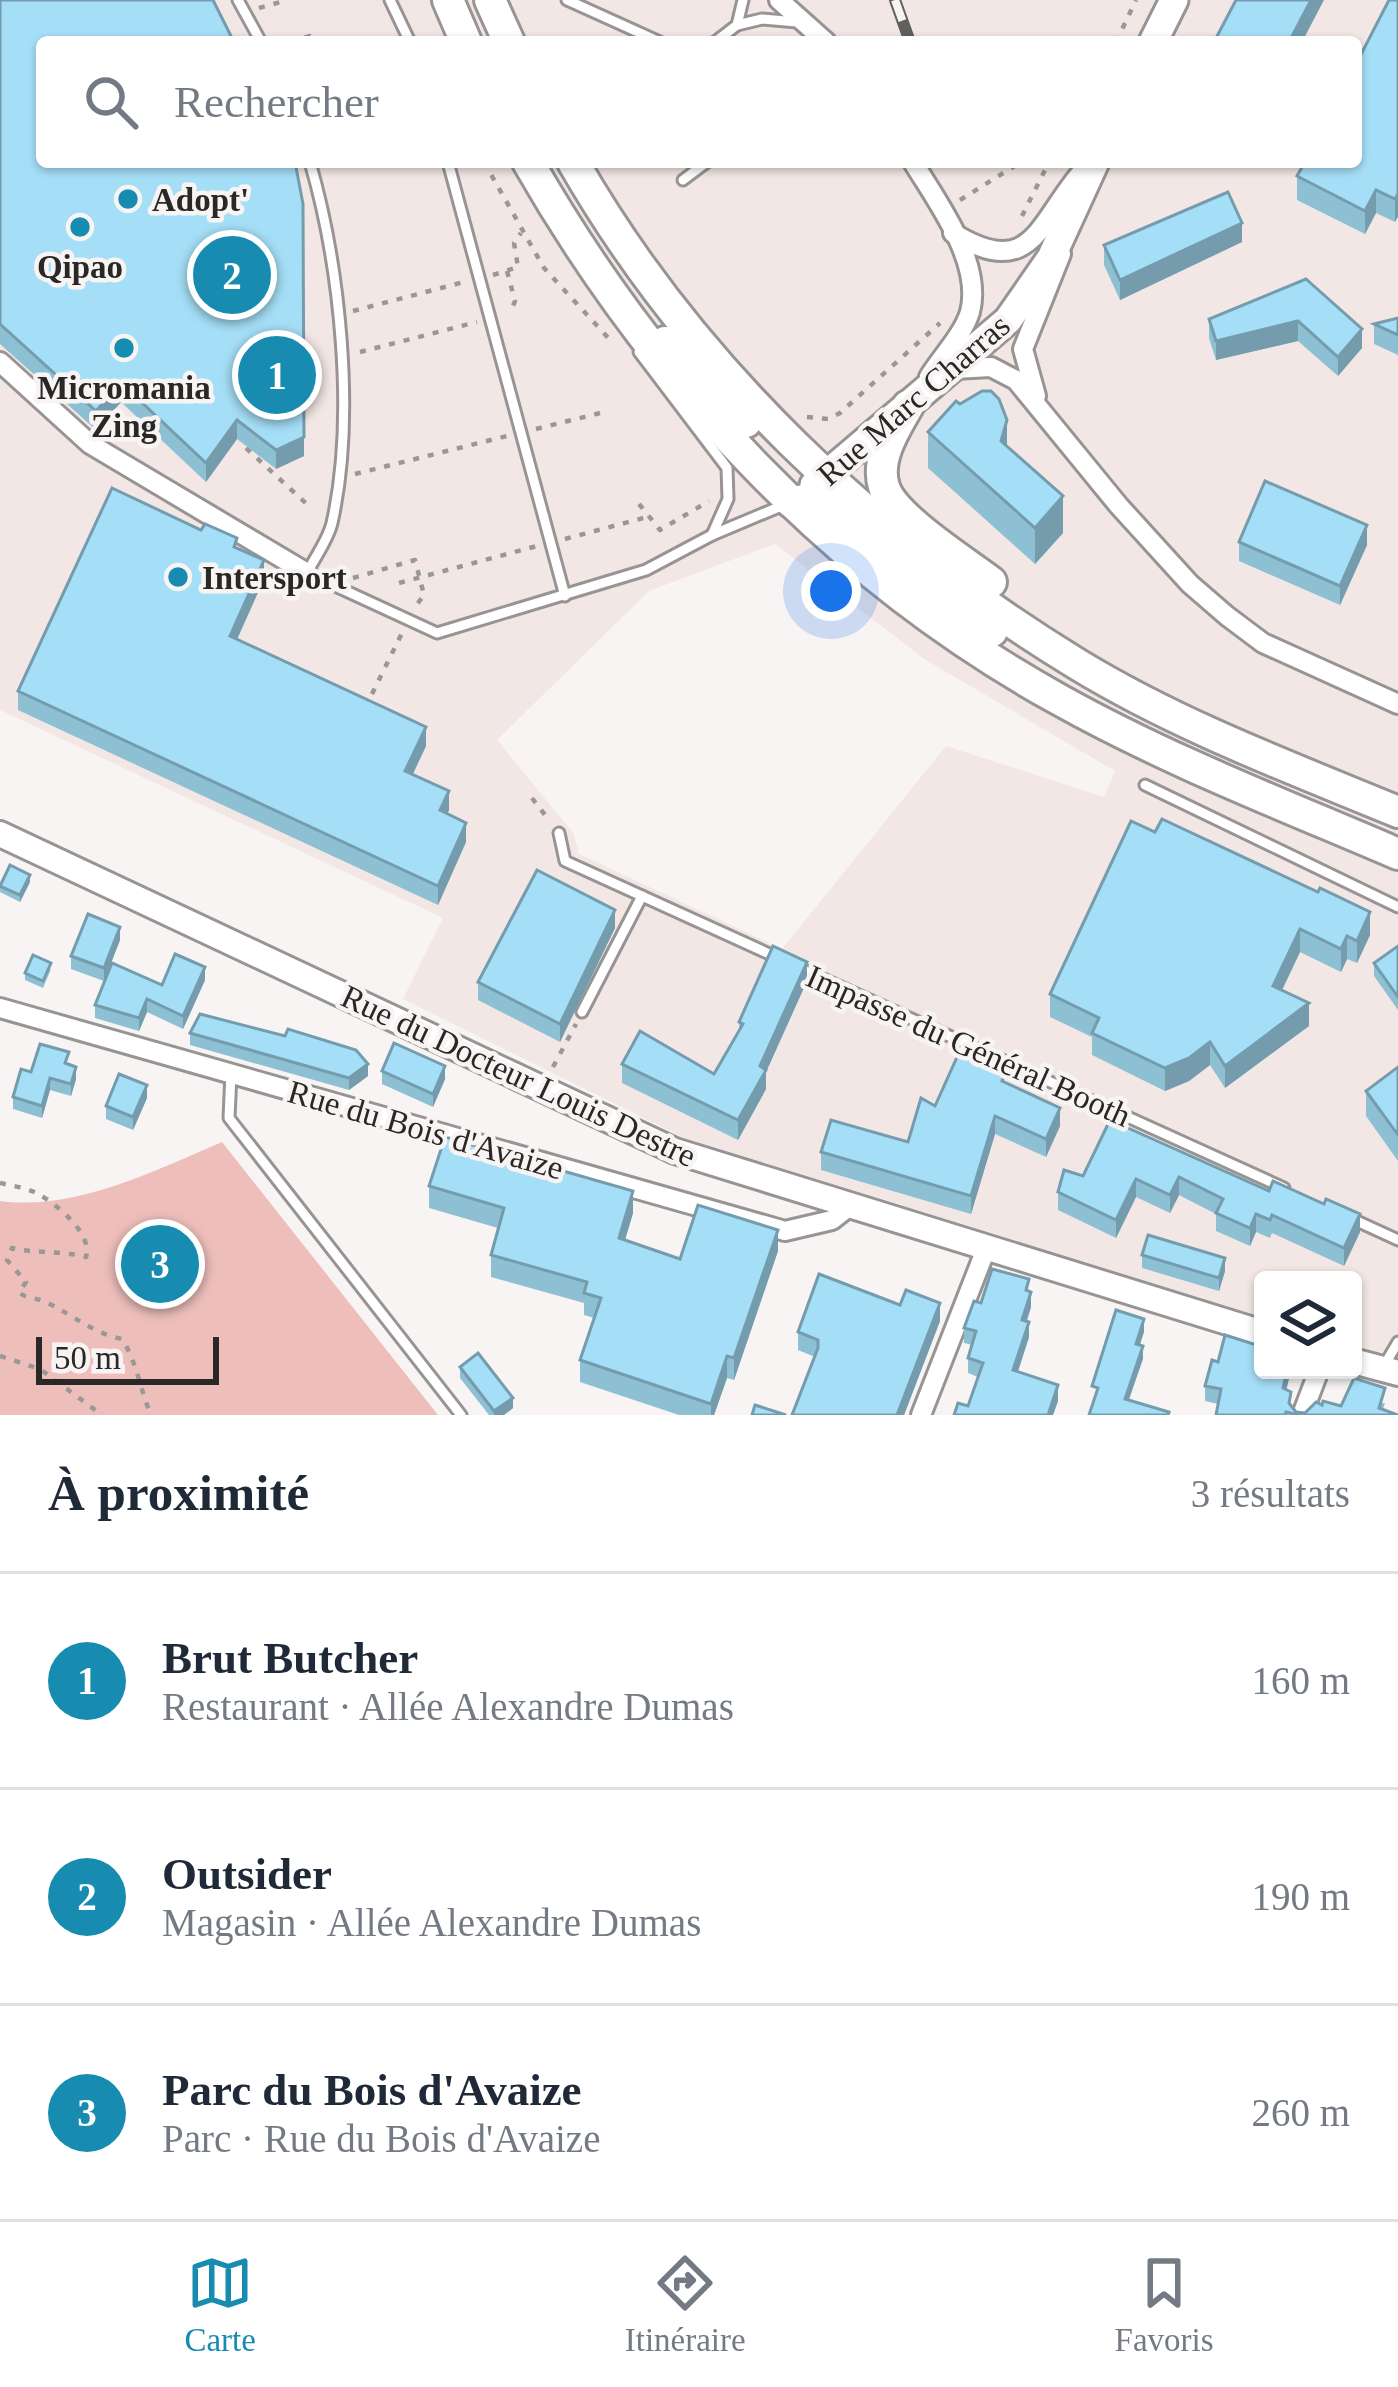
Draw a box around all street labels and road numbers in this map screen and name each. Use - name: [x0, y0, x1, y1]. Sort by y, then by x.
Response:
- street label: Rue Marc Charras: [811, 307, 1017, 493]
- street label: Impasse du Général Booth: [801, 958, 1137, 1134]
- street label: Rue du Docteur Louis Destre: [336, 978, 701, 1174]
- street label: Rue du Bois d'Avaize: [284, 1073, 568, 1187]

